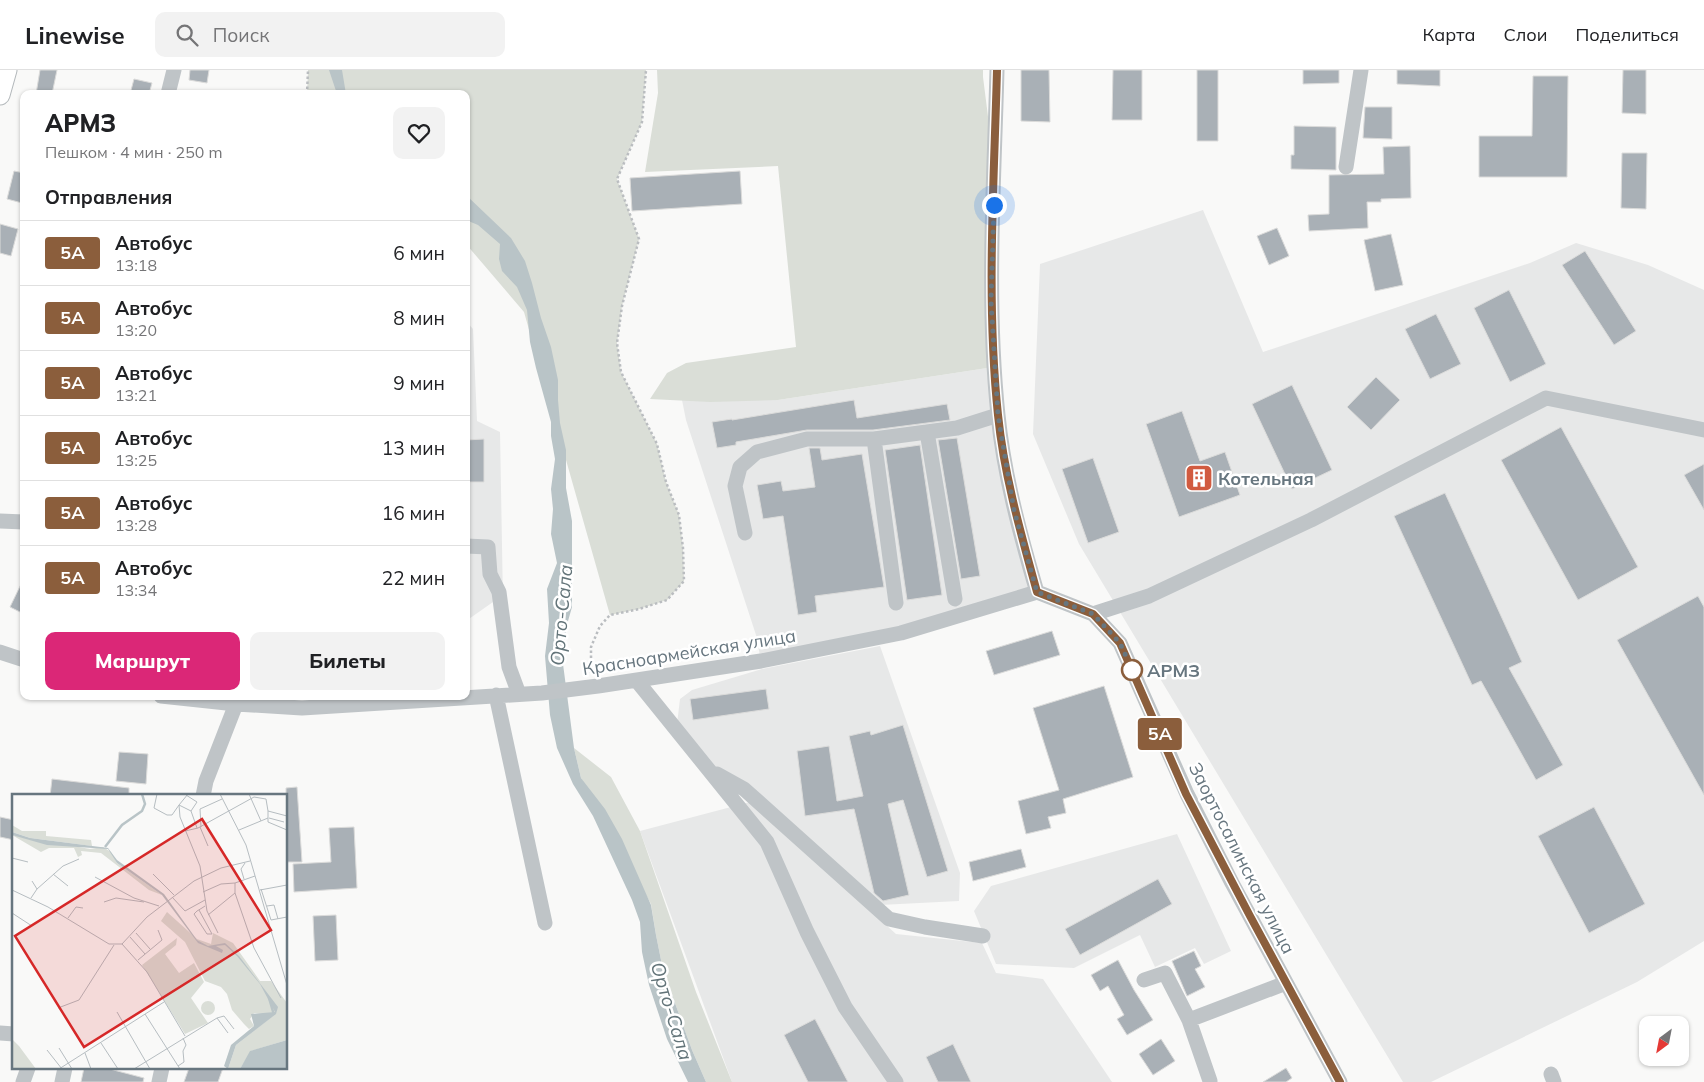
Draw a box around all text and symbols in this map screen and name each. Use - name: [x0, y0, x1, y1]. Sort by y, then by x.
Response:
- search box: [155, 12, 505, 57]
- text: Linewise: [25, 20, 125, 50]
- icon: search: [173, 21, 201, 49]
- text: Поиск: [213, 23, 269, 47]
- text: Карта: [1423, 23, 1475, 46]
- text: Слои: [1503, 23, 1548, 46]
- text: Поделиться: [1576, 23, 1679, 46]
- button: heart: [393, 107, 445, 159]
- text: АРМЗ: [45, 108, 116, 138]
- text: Пешком · 4 мин · 250 m: [45, 142, 223, 162]
- text: Отправления: [45, 185, 172, 209]
- your location: [982, 193, 1007, 218]
- text: Автобус: [115, 231, 193, 255]
- text: 5А: [60, 241, 85, 264]
- text: 6 мин: [393, 241, 445, 265]
- text: 13:18: [115, 255, 157, 275]
- text: Автобус: [115, 296, 193, 320]
- text: 5А: [60, 306, 85, 329]
- text: 8 мин: [393, 306, 445, 330]
- text: 13:20: [115, 320, 157, 340]
- text: Автобус: [115, 361, 193, 385]
- text: 5А: [60, 371, 85, 394]
- text: 9 мин: [393, 371, 445, 395]
- text: 13:21: [115, 385, 157, 405]
- text: Автобус: [115, 426, 193, 450]
- text: 5А: [60, 436, 85, 459]
- text: 13 мин: [382, 436, 445, 460]
- text: 13:25: [115, 450, 157, 470]
- building icon: Котельная: [1184, 463, 1214, 493]
- place label: Котельная: [1218, 467, 1314, 490]
- text: Автобус: [115, 491, 193, 515]
- text: 5А: [60, 501, 85, 524]
- text: 16 мин: [382, 501, 445, 525]
- text: 13:28: [115, 515, 157, 535]
- text: Автобус: [115, 556, 193, 580]
- water label: Орто-Сала: [545, 563, 577, 667]
- text: 5А: [60, 566, 85, 589]
- text: 22 мин: [382, 566, 445, 590]
- text: 13:34: [115, 580, 157, 600]
- street label: Красноармейская улица: [581, 624, 797, 680]
- button: Маршрут: [45, 632, 240, 690]
- button: Билеты: [250, 632, 445, 690]
- marker: АРМЗ: [1121, 659, 1143, 681]
- place label: АРМЗ: [1147, 659, 1200, 682]
- line badge: 5А: [1138, 718, 1182, 750]
- text: 5А: [1148, 722, 1172, 745]
- street label: Заортосалинская улица: [1184, 758, 1300, 958]
- inset map: [12, 794, 288, 1070]
- water label: Орто-Сала: [646, 959, 698, 1063]
- north arrow: [1639, 1016, 1689, 1066]
- map controls: [1639, 1016, 1689, 1066]

